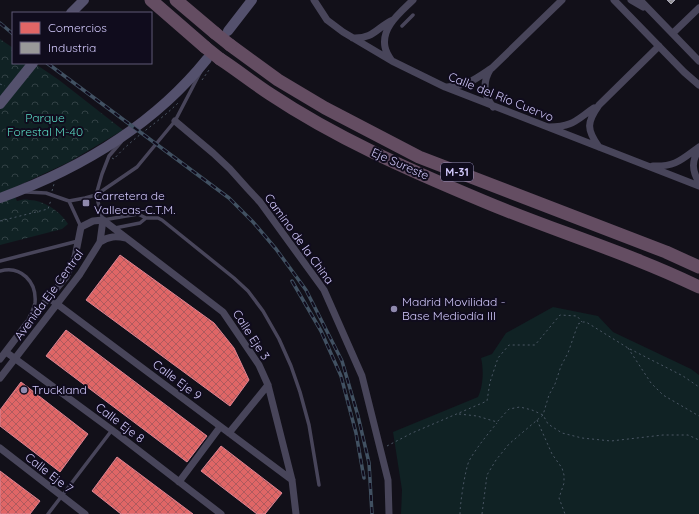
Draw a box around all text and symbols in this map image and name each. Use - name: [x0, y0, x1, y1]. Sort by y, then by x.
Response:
- legend: [12, 12, 152, 64]
- text: Comercios: [48, 20, 107, 35]
- text: Industria: [48, 40, 96, 55]
- street label: Calle del Río Cuervo: [446, 69, 556, 124]
- park label: Parque Forestal M-40: [7, 110, 83, 139]
- street label: Eje Sureste: [369, 144, 431, 183]
- road number: M-31: [441, 163, 473, 181]
- place label: Carretera de Vallecas-C.T.M.: [94, 188, 175, 217]
- street label: Camino de la China: [262, 191, 337, 287]
- marker: Carretera de Vallecas-C.T.M.: [81, 198, 91, 208]
- street label: Avenida Eje Central: [11, 247, 86, 343]
- place label: Madrid Movilidad - Base Mediodía III: [402, 294, 505, 323]
- marker: Madrid Movilidad - Base Mediodía III: [389, 304, 399, 314]
- street label: Calle Eje 3: [230, 307, 273, 363]
- street label: Calle Eje 9: [150, 356, 205, 403]
- place label: Truckland: [32, 382, 87, 397]
- marker: Truckland: [19, 385, 29, 395]
- street label: Calle Eje 8: [93, 399, 148, 446]
- street label: Calle Eje 7: [22, 449, 76, 496]

